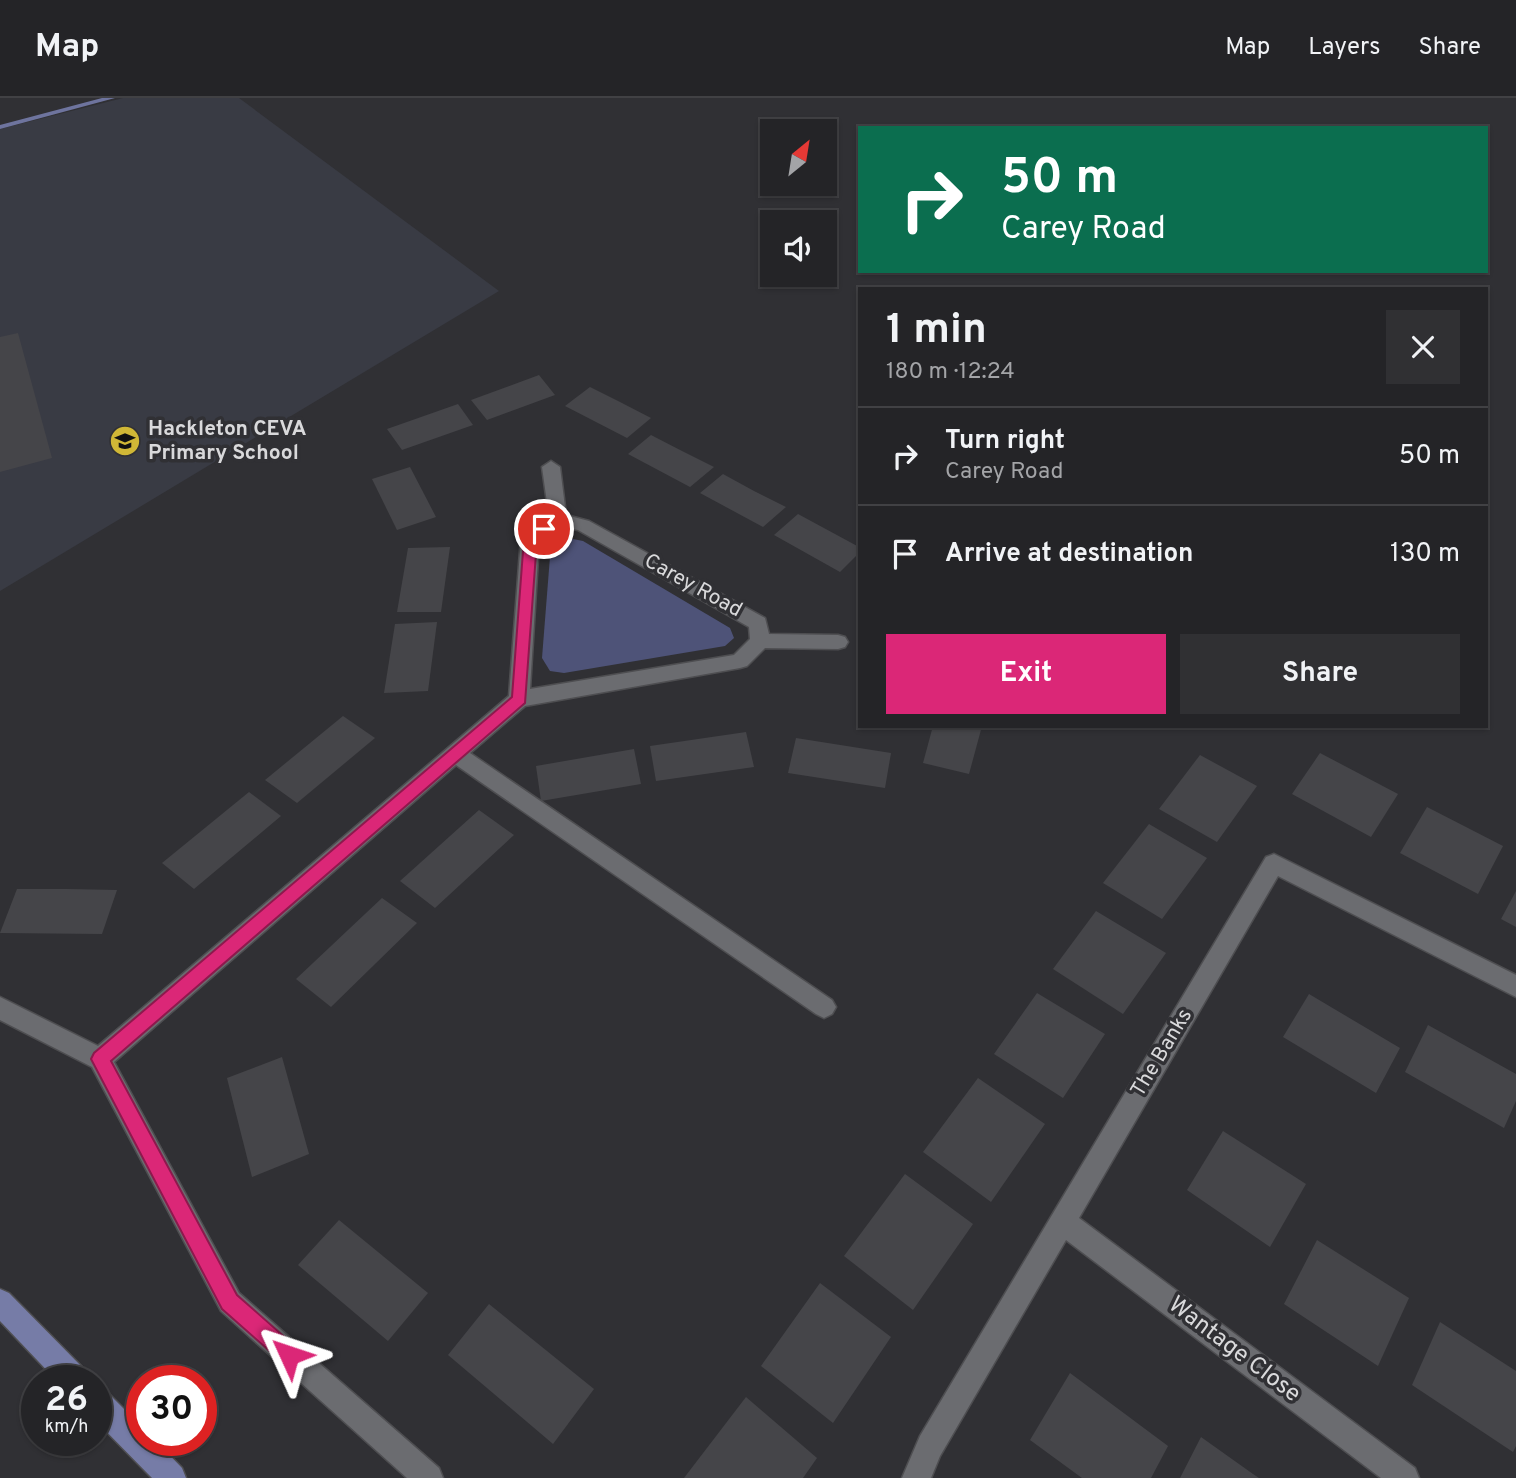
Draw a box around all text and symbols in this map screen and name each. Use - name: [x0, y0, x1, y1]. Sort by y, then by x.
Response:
- text: Map: [35, 27, 99, 69]
- text: Map: [1225, 33, 1270, 63]
- text: Layers: [1308, 33, 1380, 63]
- text: Share: [1418, 33, 1481, 63]
- north arrow: [760, 119, 836, 196]
- map controls: [760, 119, 837, 287]
- text: 50 m: [1001, 149, 1118, 211]
- icon: right: [886, 154, 977, 245]
- button: sound: [760, 210, 837, 287]
- text: Carey Road: [1001, 210, 1166, 250]
- text: 1 min: [886, 305, 987, 358]
- button: close: [1386, 310, 1460, 384]
- text: 180 m · 12:24: [886, 358, 1015, 387]
- place label: Hackleton CEVA Primary School: [148, 416, 307, 467]
- school or university icon: Hackleton CEVA Primary School: [108, 424, 142, 458]
- text: Turn right: [945, 425, 1065, 458]
- icon: right: [886, 437, 924, 475]
- text: 50 m: [1399, 440, 1460, 473]
- text: Carey Road: [945, 458, 1063, 487]
- pin: [514, 499, 574, 559]
- icon: arrive: [525, 510, 563, 548]
- icon: arrive: [886, 535, 924, 573]
- text: Arrive at destination: [945, 538, 1193, 571]
- text: 130 m: [1390, 538, 1460, 571]
- street label: Carey Road: [639, 548, 747, 624]
- button: Exit: [886, 634, 1166, 714]
- button: Share: [1180, 634, 1460, 714]
- street label: The Banks: [1125, 1004, 1199, 1102]
- street label: Wantage Close: [1162, 1290, 1306, 1410]
- position arrow: [252, 1318, 326, 1392]
- speed limit sign: 30: [126, 1365, 217, 1456]
- text: 26: [45, 1379, 88, 1423]
- text: km/h: [45, 1416, 88, 1439]

